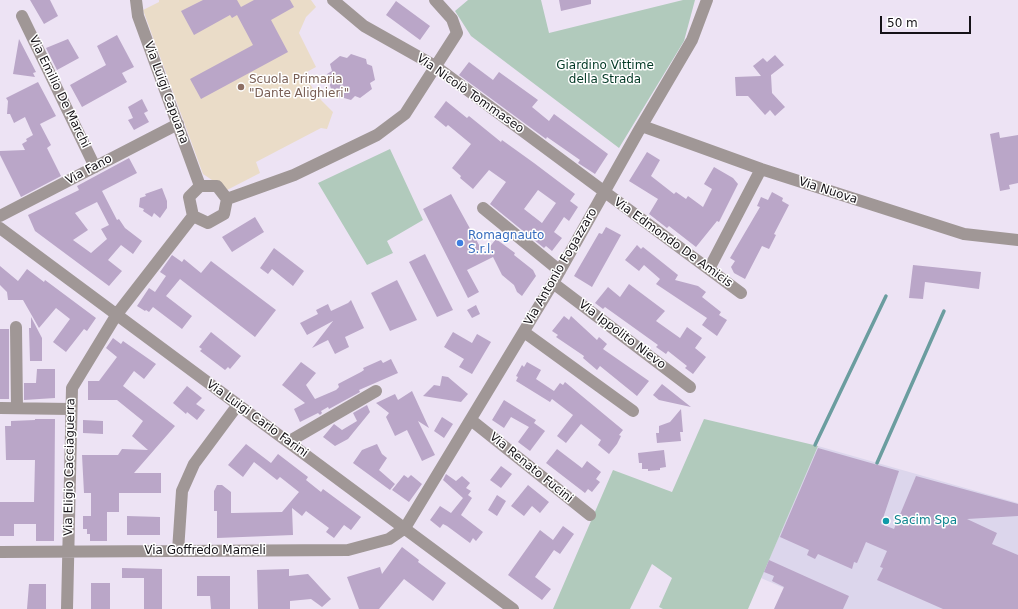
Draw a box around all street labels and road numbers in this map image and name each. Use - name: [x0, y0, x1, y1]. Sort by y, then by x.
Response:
- street label: Via Emilio De Marchi: [26, 33, 92, 151]
- street label: Via Luigi Capuana: [141, 40, 191, 146]
- street label: Via Nicolò Tommaseo: [414, 52, 526, 136]
- street label: Via Fano: [63, 152, 115, 188]
- street label: Via Nuova: [797, 175, 859, 207]
- street label: Via Edmondo De Amicis: [611, 195, 735, 291]
- street label: Via Antonio Fogazzaro: [521, 206, 601, 328]
- street label: Via Ippolito Nievo: [576, 298, 668, 372]
- street label: Via Luigi Carlo Farini: [203, 377, 311, 461]
- street label: Via Eligio Cacciaguerra: [62, 398, 78, 536]
- street label: Via Renato Fucini: [486, 430, 576, 506]
- street label: Via Goffredo Mameli: [144, 544, 266, 558]

